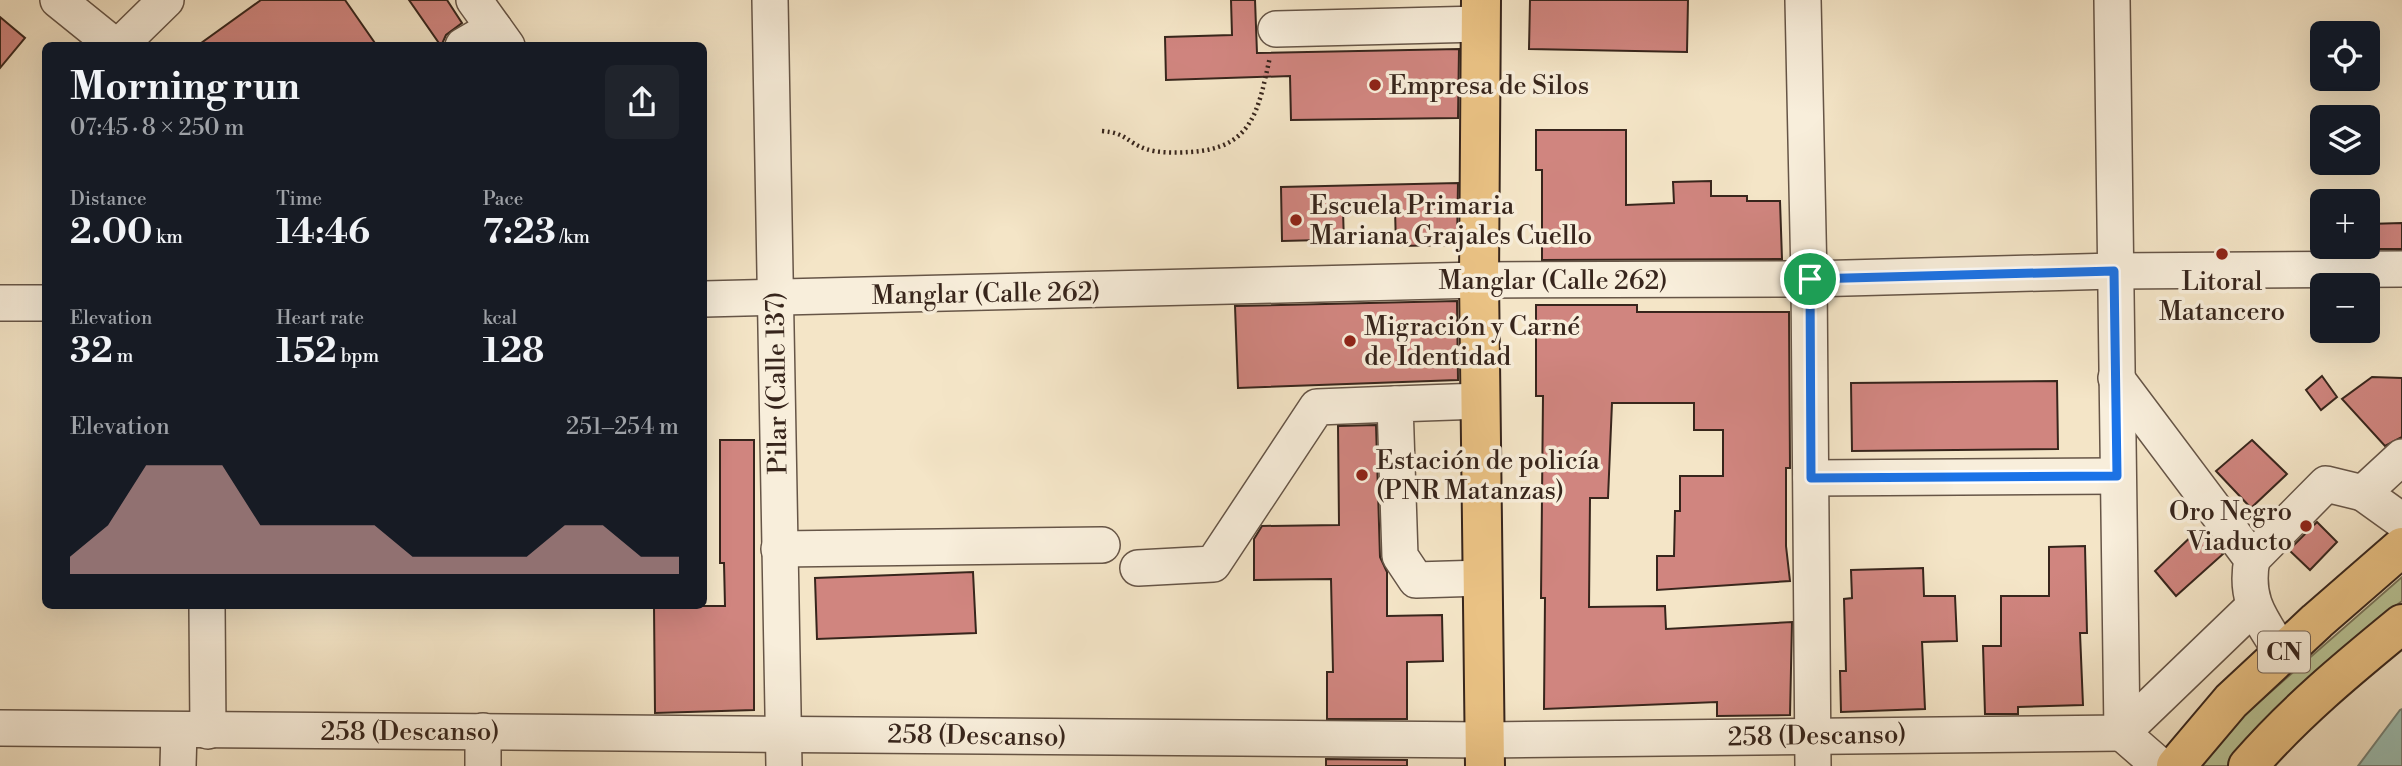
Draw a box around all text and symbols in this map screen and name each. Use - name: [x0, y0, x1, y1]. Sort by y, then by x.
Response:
- map controls: [2310, 21, 2380, 343]
- button: locate: [2310, 21, 2380, 91]
- text: Morning run: [70, 64, 300, 111]
- button: share: [605, 65, 679, 139]
- place label: Empresa de Silos: [1389, 70, 1589, 102]
- marker: Empresa de Silos: [1367, 77, 1383, 93]
- button: layers: [2310, 105, 2380, 175]
- text: 07:45 · 8 × 250 m: [70, 114, 244, 142]
- text: Distance: [70, 187, 147, 211]
- text: Time: [276, 187, 322, 211]
- text: Pace: [483, 187, 523, 211]
- button: +: [2310, 189, 2380, 259]
- place label: Escuela Primaria Mariana Grajales Cuello: [1310, 190, 1592, 252]
- text: 2.00: [70, 211, 152, 254]
- text: 14:46: [276, 211, 370, 254]
- text: 7:23: [483, 211, 556, 254]
- marker: Escuela Primaria Mariana Grajales Cuello: [1288, 212, 1304, 228]
- text: km: [152, 225, 183, 249]
- text: /km: [556, 225, 590, 249]
- marker: Litoral Matancero: [2214, 246, 2230, 262]
- pin: [1780, 249, 1840, 309]
- icon: arrive: [1791, 260, 1829, 298]
- street label: Manglar (Calle 262): [1439, 265, 1667, 297]
- place label: Litoral Matancero: [2159, 266, 2285, 328]
- button: −: [2310, 273, 2380, 343]
- street label: Manglar (Calle 262): [871, 276, 1101, 312]
- street label: Pilar (Calle 137): [759, 291, 795, 475]
- text: Elevation: [70, 306, 152, 330]
- text: Heart rate: [276, 306, 364, 330]
- text: kcal: [483, 306, 517, 330]
- place label: Migración y Carné de Identidad: [1364, 311, 1580, 373]
- text: 32: [70, 330, 113, 373]
- text: 152: [276, 330, 337, 373]
- text: 128: [483, 330, 544, 373]
- marker: Migración y Carné de Identidad: [1342, 333, 1358, 349]
- text: m: [113, 344, 134, 368]
- text: bpm: [337, 344, 379, 368]
- text: Elevation: [70, 413, 170, 441]
- text: 251–254 m: [566, 413, 679, 441]
- place label: Estación de policía (PNR Matanzas): [1376, 445, 1600, 507]
- marker: Estación de policía (PNR Matanzas): [1354, 467, 1370, 483]
- place label: Oro Negro Viaducto: [2169, 496, 2292, 558]
- marker: Oro Negro Viaducto: [2298, 518, 2314, 534]
- road number: CN: [2258, 632, 2310, 672]
- street label: 258 (Descanso): [320, 716, 500, 748]
- street label: 258 (Descanso): [887, 718, 1067, 754]
- street label: 258 (Descanso): [1727, 718, 1907, 754]

